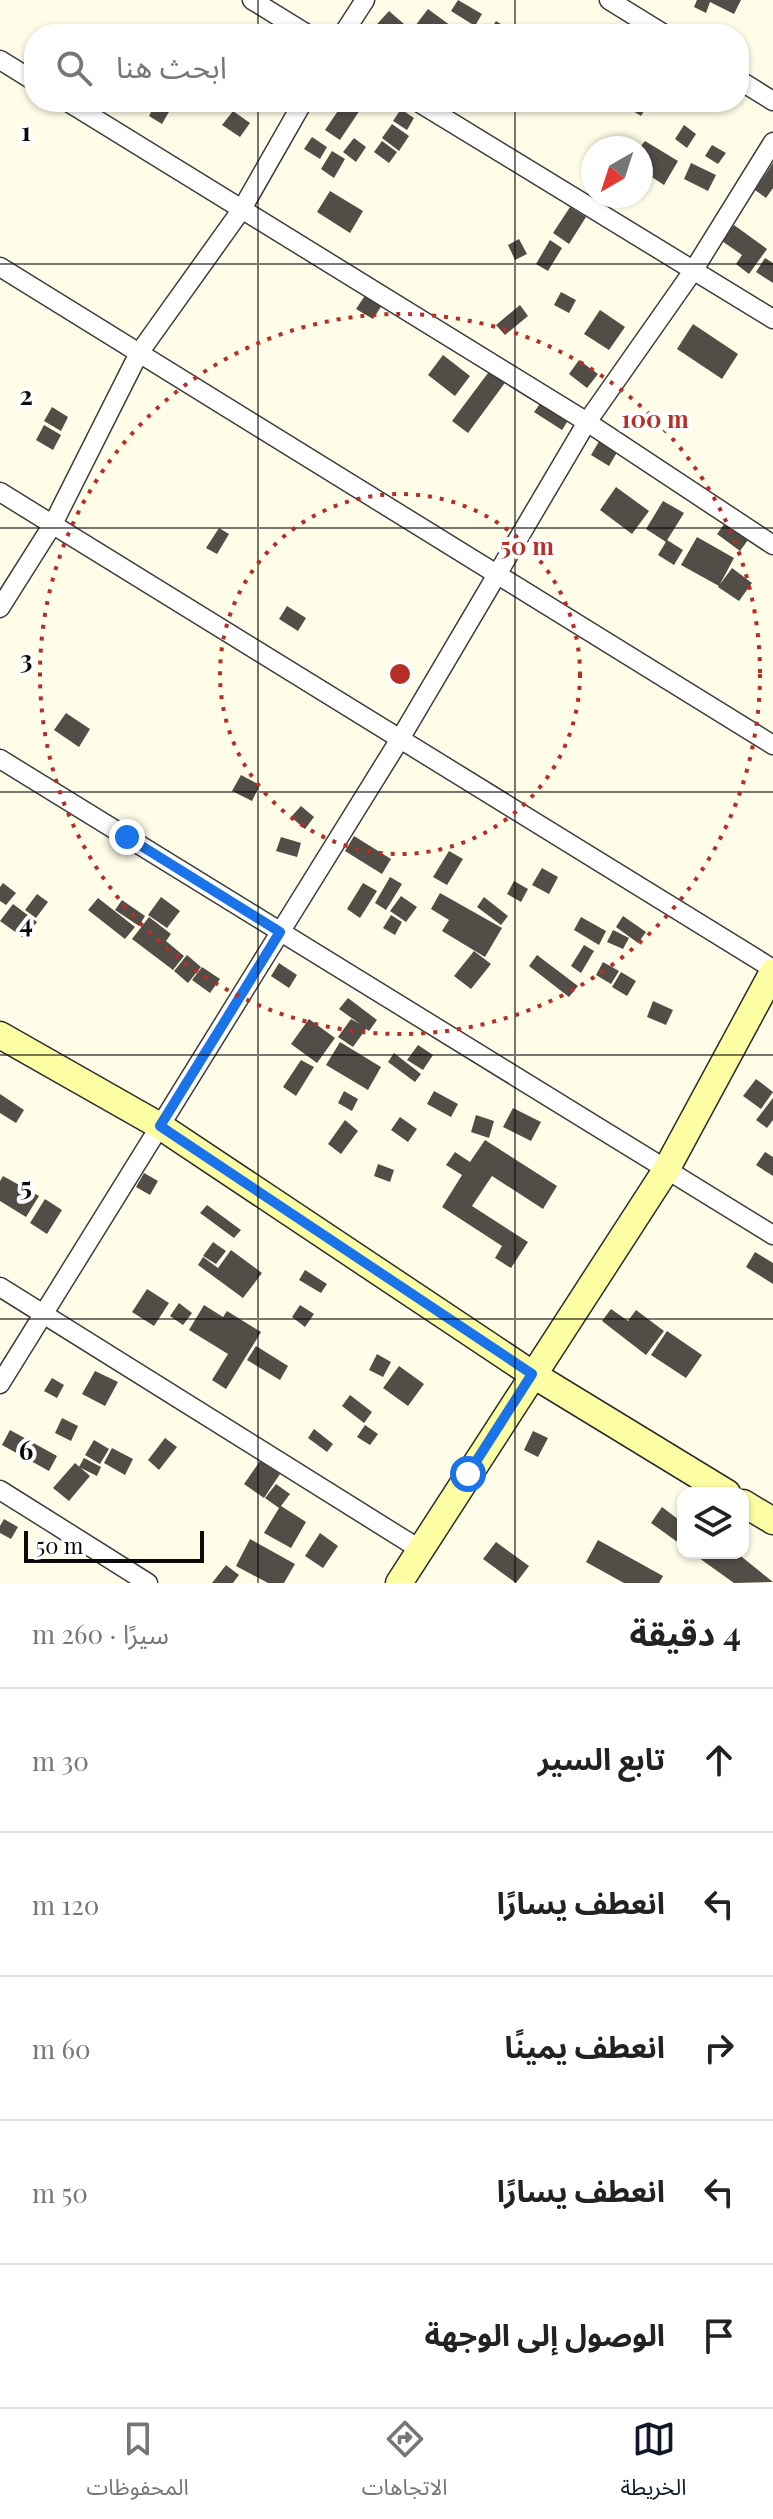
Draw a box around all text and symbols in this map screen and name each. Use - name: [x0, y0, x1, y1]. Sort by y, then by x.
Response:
- search box: [24, 24, 749, 112]
- icon: search: [52, 46, 96, 90]
- text: ابحث هنا: [116, 46, 227, 86]
- text: 1: [21, 113, 31, 148]
- north arrow: [581, 136, 653, 208]
- text: 2: [19, 377, 33, 412]
- text: 100 m: [621, 402, 689, 434]
- text: 50 m: [500, 529, 554, 561]
- text: 3: [20, 641, 32, 676]
- centre of rings: [386, 660, 414, 688]
- route end: [109, 819, 145, 855]
- text: 4: [19, 905, 33, 940]
- text: 5: [20, 1168, 32, 1203]
- text: 6: [19, 1432, 33, 1467]
- route start: [450, 1456, 486, 1492]
- map controls: [677, 1487, 749, 1559]
- button: layers: [677, 1487, 749, 1559]
- scale bar: [24, 1527, 204, 1563]
- text: 50 m: [36, 1530, 83, 1560]
- text: 4 دقيقة: [630, 1609, 741, 1655]
- text: سيرًا · 260 m: [32, 1616, 169, 1651]
- text: تابع السير: [538, 1738, 665, 1778]
- icon: ahead: [697, 1738, 741, 1782]
- text: 30 m: [32, 1743, 89, 1778]
- text: انعطف يسارًا: [497, 1882, 665, 1922]
- icon: left: [697, 1882, 741, 1926]
- text: 120 m: [32, 1887, 99, 1922]
- text: انعطف يمينًا: [505, 2026, 665, 2066]
- icon: right: [697, 2026, 741, 2070]
- text: 60 m: [32, 2031, 91, 2066]
- text: انعطف يسارًا: [497, 2170, 665, 2210]
- icon: left: [697, 2170, 741, 2214]
- text: 50 m: [32, 2175, 88, 2210]
- text: الوصول إلى الوجهة: [424, 2314, 665, 2354]
- icon: arrive: [697, 2314, 741, 2358]
- tab: المحفوظات: [87, 2417, 189, 2511]
- tab: الاتجاهات: [362, 2417, 448, 2511]
- tab: الخريطة: [621, 2417, 687, 2511]

